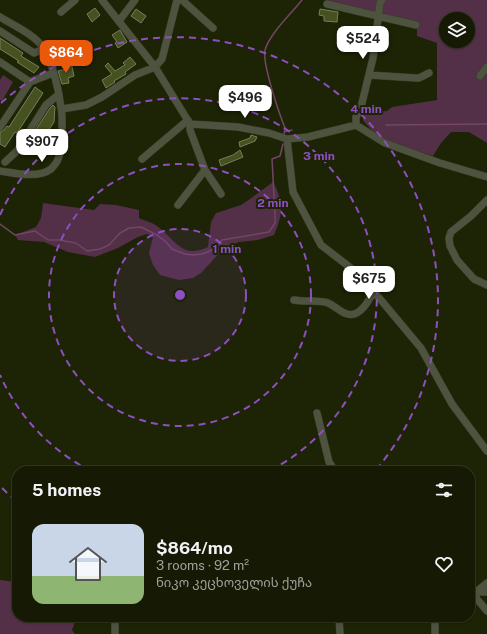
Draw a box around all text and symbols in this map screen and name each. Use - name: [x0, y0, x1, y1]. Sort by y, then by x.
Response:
- map controls: [439, 12, 475, 48]
- button: layers: [439, 12, 475, 48]
- pin: $524: [339, 26, 387, 60]
- text: $524: [346, 31, 380, 46]
- pin: $864: [42, 40, 90, 74]
- text: $864: [49, 45, 83, 60]
- pin: $496: [221, 85, 269, 119]
- text: $496: [228, 90, 262, 105]
- text: 4 min: [350, 102, 382, 116]
- pin: $907: [18, 129, 66, 163]
- text: $907: [25, 134, 59, 149]
- text: 3 min: [303, 149, 335, 163]
- text: 2 min: [257, 196, 289, 210]
- text: 1 min: [213, 242, 241, 256]
- pin: $675: [345, 266, 393, 300]
- text: $675: [352, 271, 386, 286]
- centre of rings: [173, 288, 187, 302]
- icon: filters: [433, 479, 455, 501]
- text: 5 homes: [32, 480, 101, 500]
- text: $864/mo: [156, 538, 233, 558]
- icon: home: [64, 540, 112, 588]
- icon: heart: [433, 553, 455, 575]
- text: 3 rooms · 92 m²: [156, 558, 249, 573]
- text: ნიკო კეცხოველის ქუჩა: [156, 575, 312, 590]

